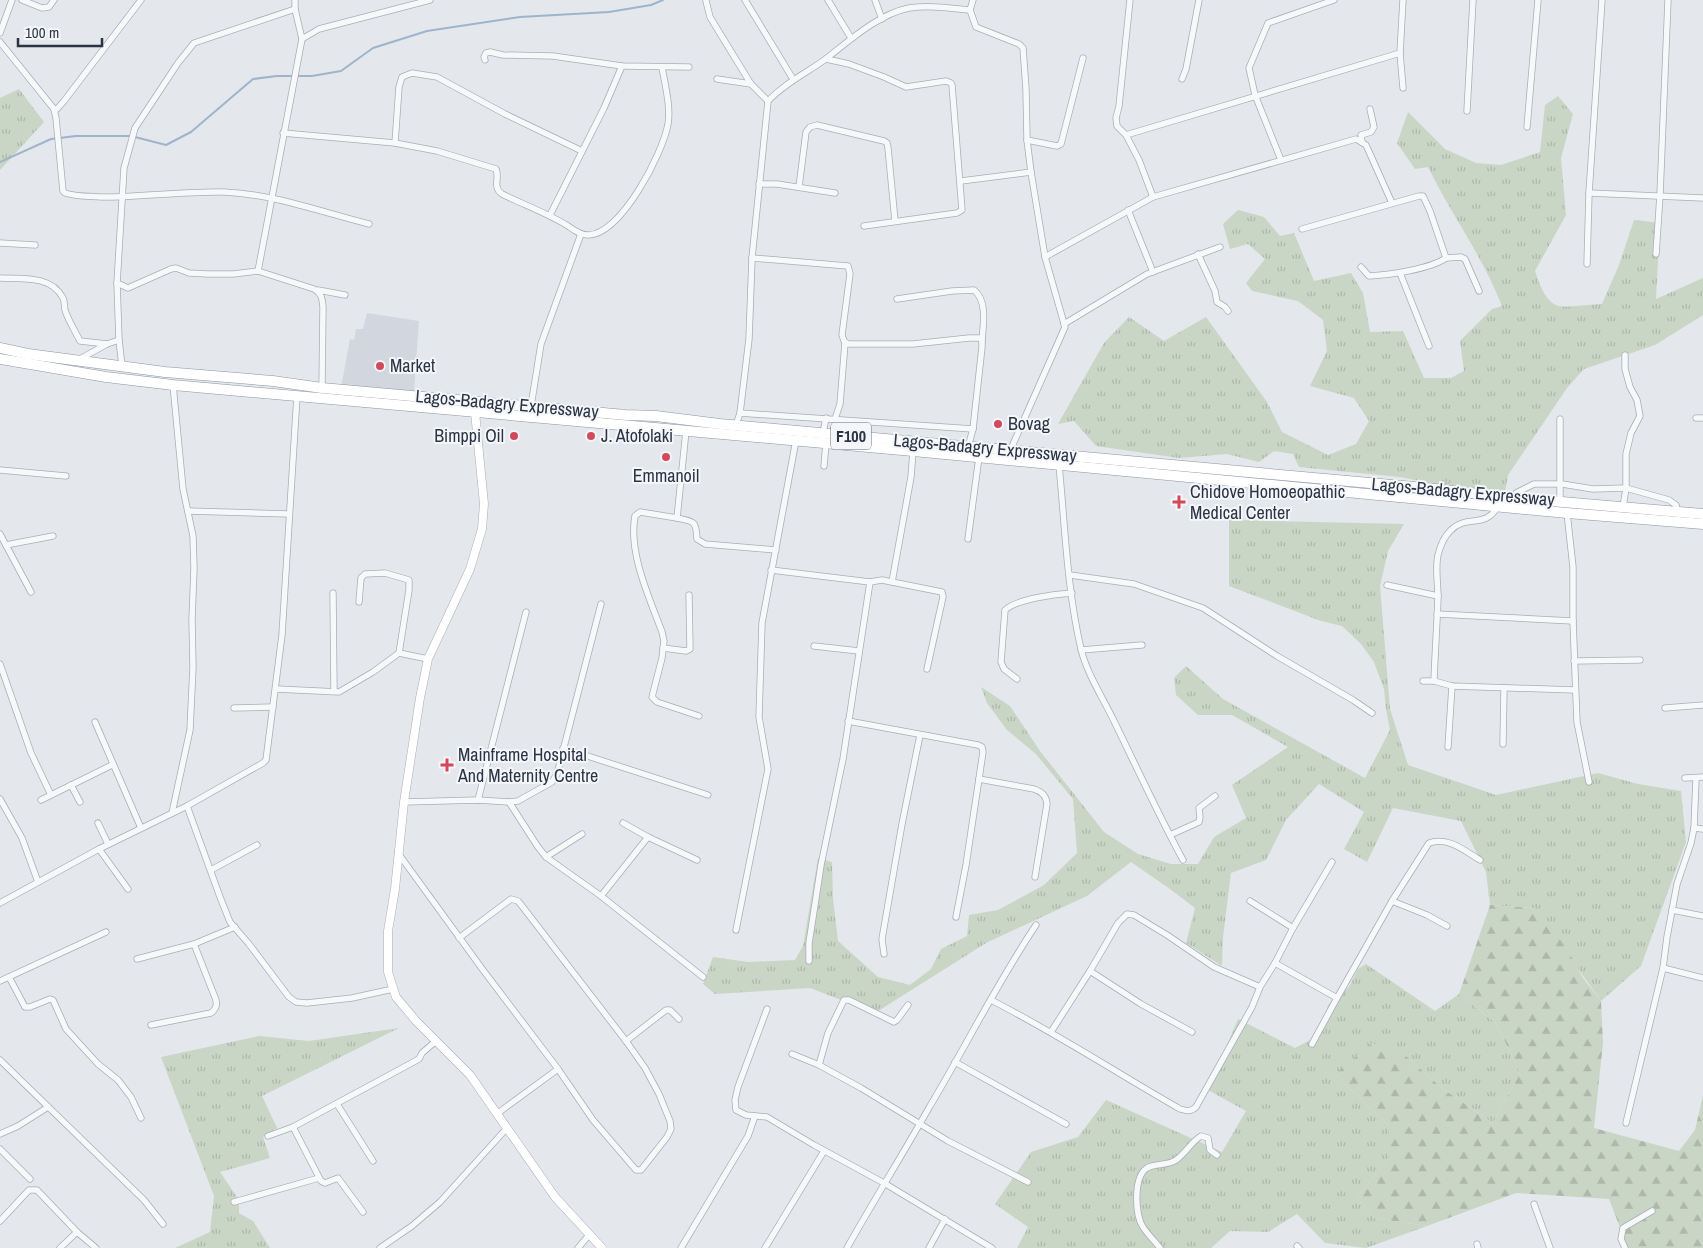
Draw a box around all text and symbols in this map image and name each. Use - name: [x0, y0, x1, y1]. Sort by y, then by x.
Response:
- scale bar: [18, 15, 101, 47]
- text: 100 m: [25, 22, 59, 43]
- place label: Market: [390, 353, 435, 378]
- marker: Market: [374, 360, 386, 372]
- street label: Lagos-Badagry Expressway: [414, 383, 600, 424]
- place label: Bovag: [1008, 411, 1051, 436]
- marker: Bovag: [992, 418, 1004, 430]
- road number: F100: [831, 422, 871, 450]
- place label: Bimppi Oil: [434, 423, 504, 448]
- place label: J. Atofolaki: [601, 423, 673, 448]
- street label: Lagos-Badagry Expressway: [892, 427, 1078, 468]
- marker: Bimppi Oil: [508, 430, 520, 442]
- marker: J. Atofolaki: [585, 430, 597, 442]
- marker: Emmanoil: [660, 451, 672, 463]
- place label: Emmanoil: [633, 463, 699, 488]
- street label: Lagos-Badagry Expressway: [1370, 471, 1556, 512]
- place label: Chidove Homoeopathic Medical Center: [1190, 479, 1345, 525]
- marker: Chidove Homoeopathic Medical Center: [1172, 495, 1186, 509]
- place label: Mainframe Hospital And Maternity Centre: [457, 742, 598, 788]
- marker: Mainframe Hospital And Maternity Centre: [440, 758, 454, 772]

